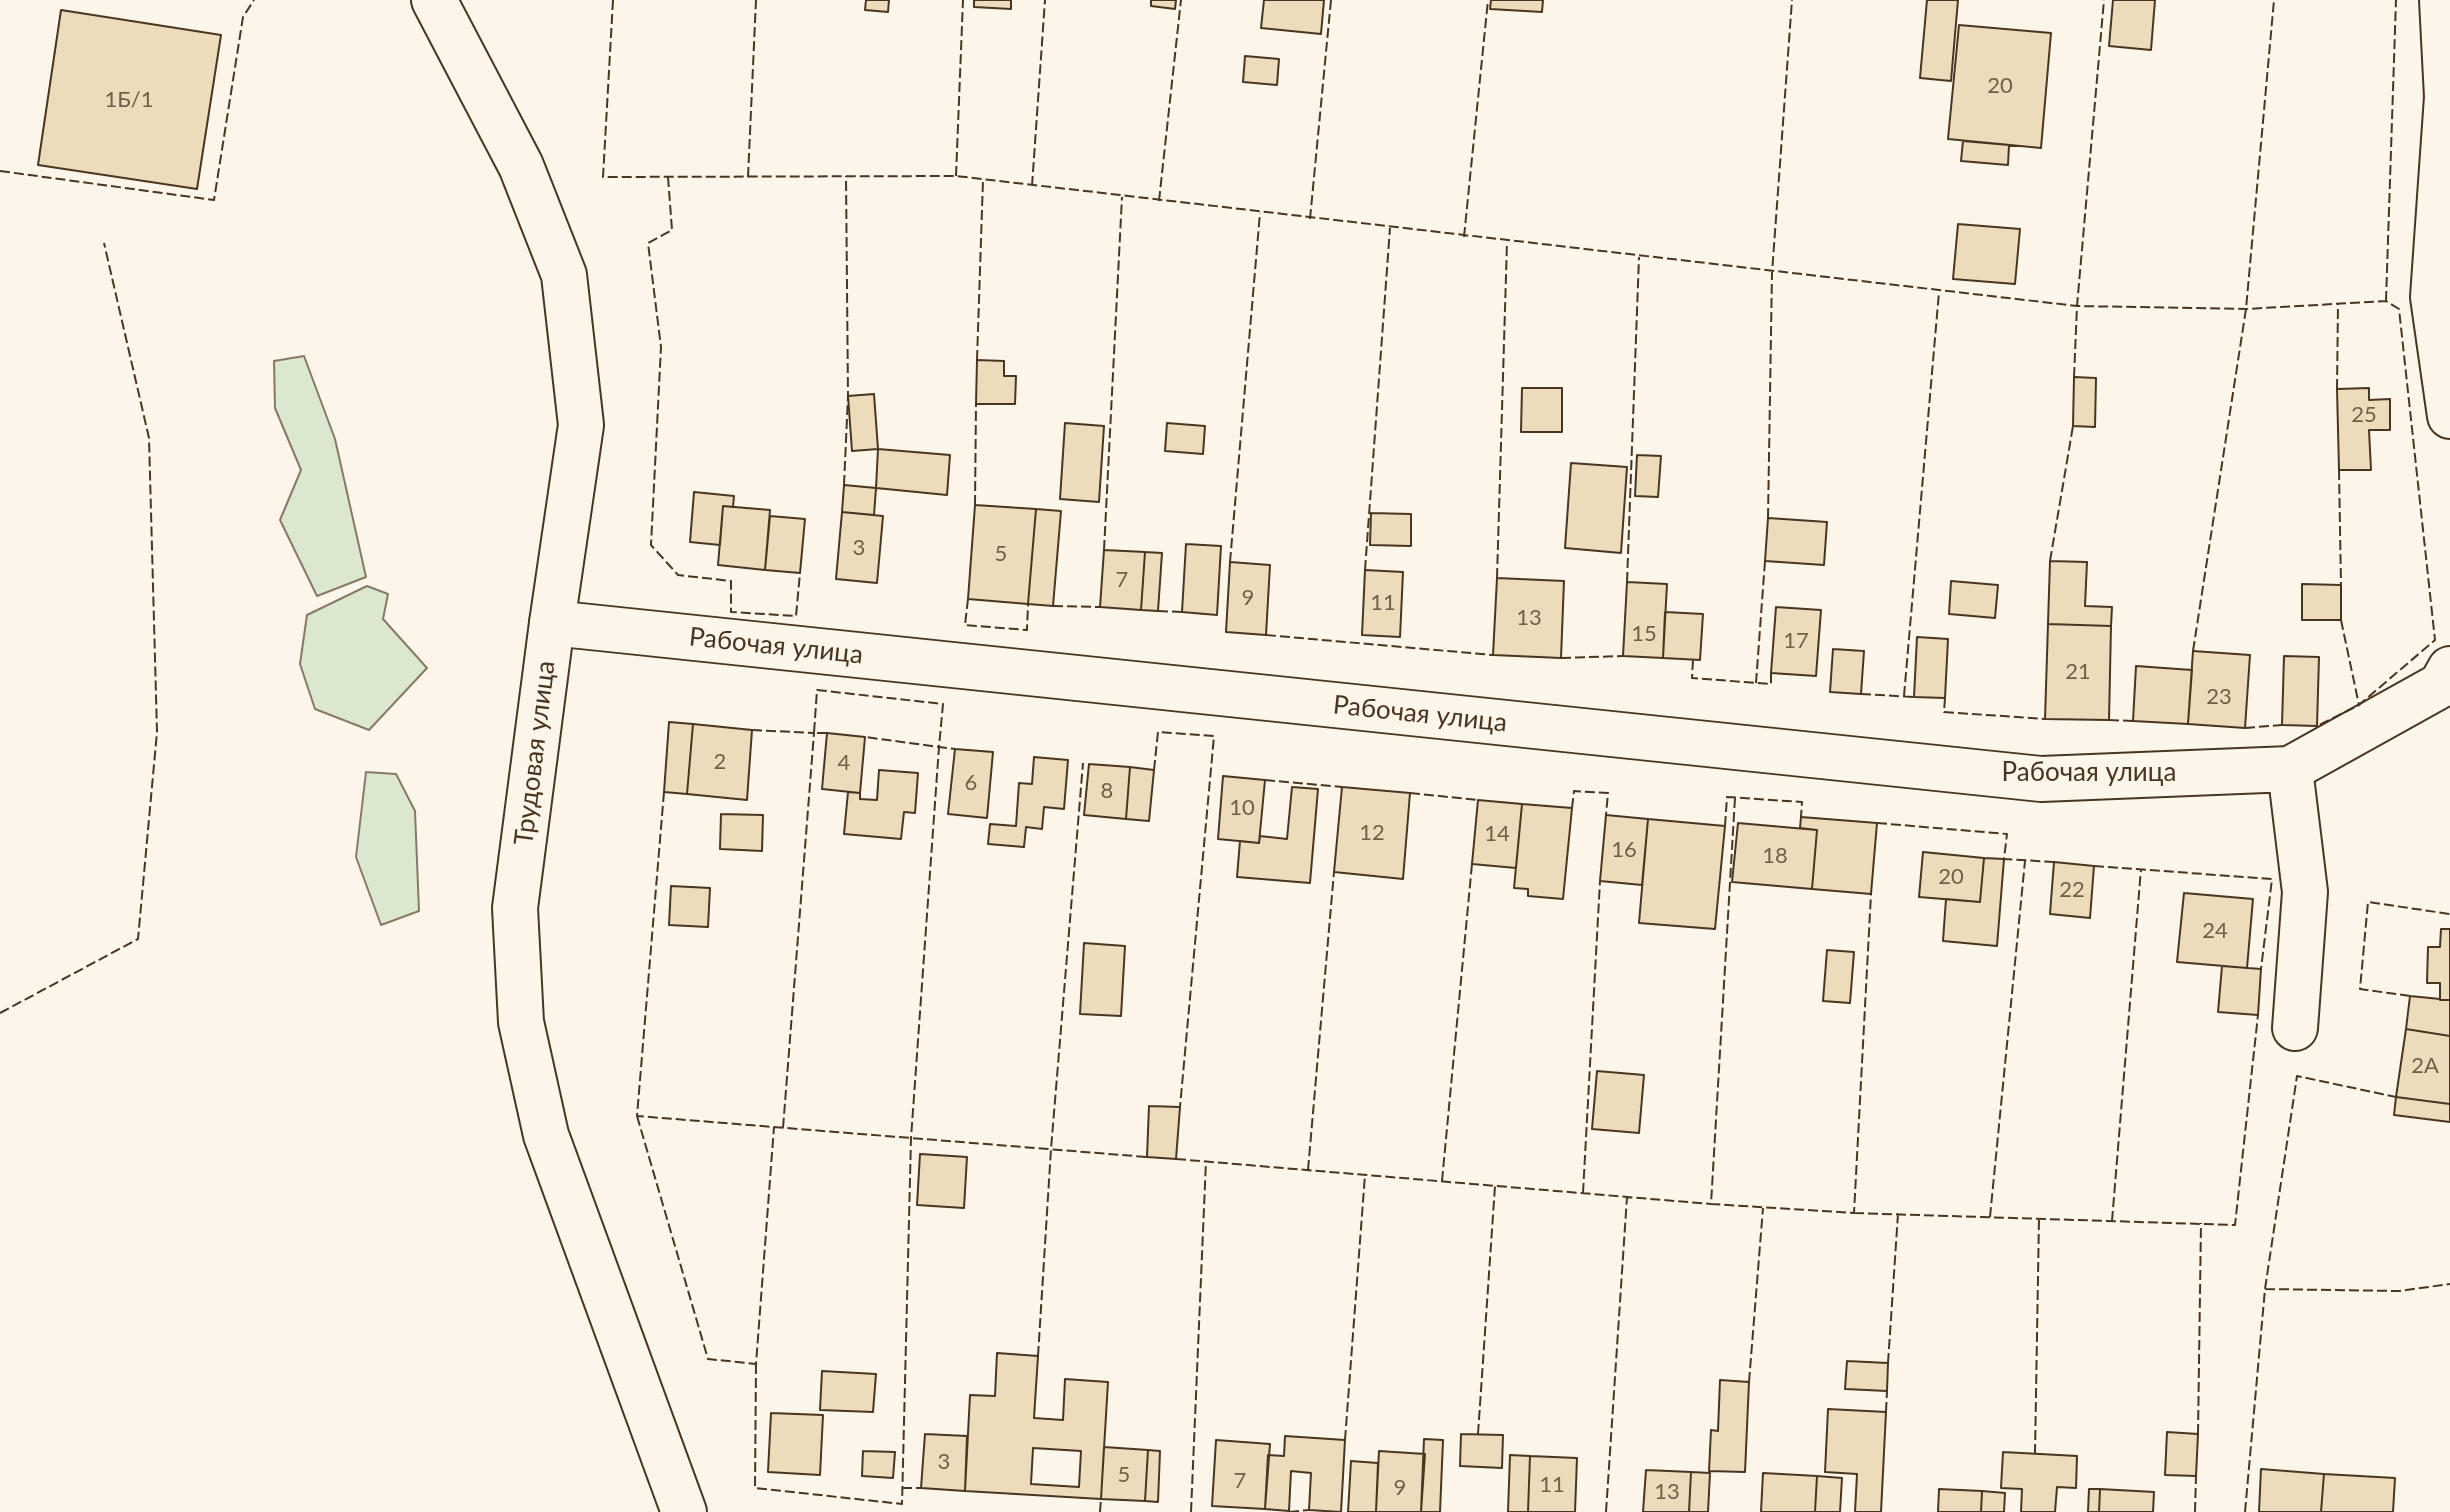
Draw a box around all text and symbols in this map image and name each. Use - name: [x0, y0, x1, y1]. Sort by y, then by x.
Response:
- house number: 20: [1987, 73, 2013, 99]
- house number: 1Б/1: [104, 87, 154, 113]
- house number: 25: [2351, 402, 2377, 428]
- house number: 3: [853, 535, 865, 561]
- house number: 5: [995, 541, 1007, 567]
- house number: 7: [1116, 567, 1128, 593]
- house number: 9: [1242, 585, 1254, 611]
- house number: 11: [1370, 590, 1396, 616]
- house number: 13: [1516, 605, 1542, 631]
- street label: Рабочая улица: [687, 621, 865, 671]
- house number: 15: [1631, 621, 1657, 647]
- house number: 17: [1783, 628, 1809, 654]
- street label: Трудовая улица: [508, 659, 562, 847]
- house number: 21: [2065, 659, 2091, 685]
- house number: 23: [2206, 684, 2232, 710]
- street label: Рабочая улица: [1331, 689, 1509, 739]
- house number: 2: [714, 749, 726, 775]
- house number: 4: [838, 750, 850, 776]
- street label: Рабочая улица: [2002, 757, 2176, 789]
- house number: 6: [965, 770, 977, 796]
- house number: 8: [1101, 778, 1113, 804]
- house number: 10: [1229, 795, 1255, 821]
- house number: 12: [1359, 820, 1385, 846]
- house number: 14: [1484, 821, 1510, 847]
- house number: 16: [1611, 837, 1637, 863]
- house number: 18: [1762, 843, 1788, 869]
- house number: 20: [1938, 864, 1964, 890]
- house number: 22: [2059, 877, 2085, 903]
- house number: 24: [2202, 918, 2228, 944]
- house number: 2А: [2411, 1053, 2439, 1079]
- house number: 3: [938, 1449, 950, 1475]
- house number: 5: [1118, 1462, 1130, 1488]
- house number: 7: [1234, 1468, 1246, 1494]
- house number: 11: [1539, 1472, 1565, 1498]
- house number: 9: [1394, 1475, 1406, 1501]
- house number: 13: [1654, 1479, 1680, 1505]

